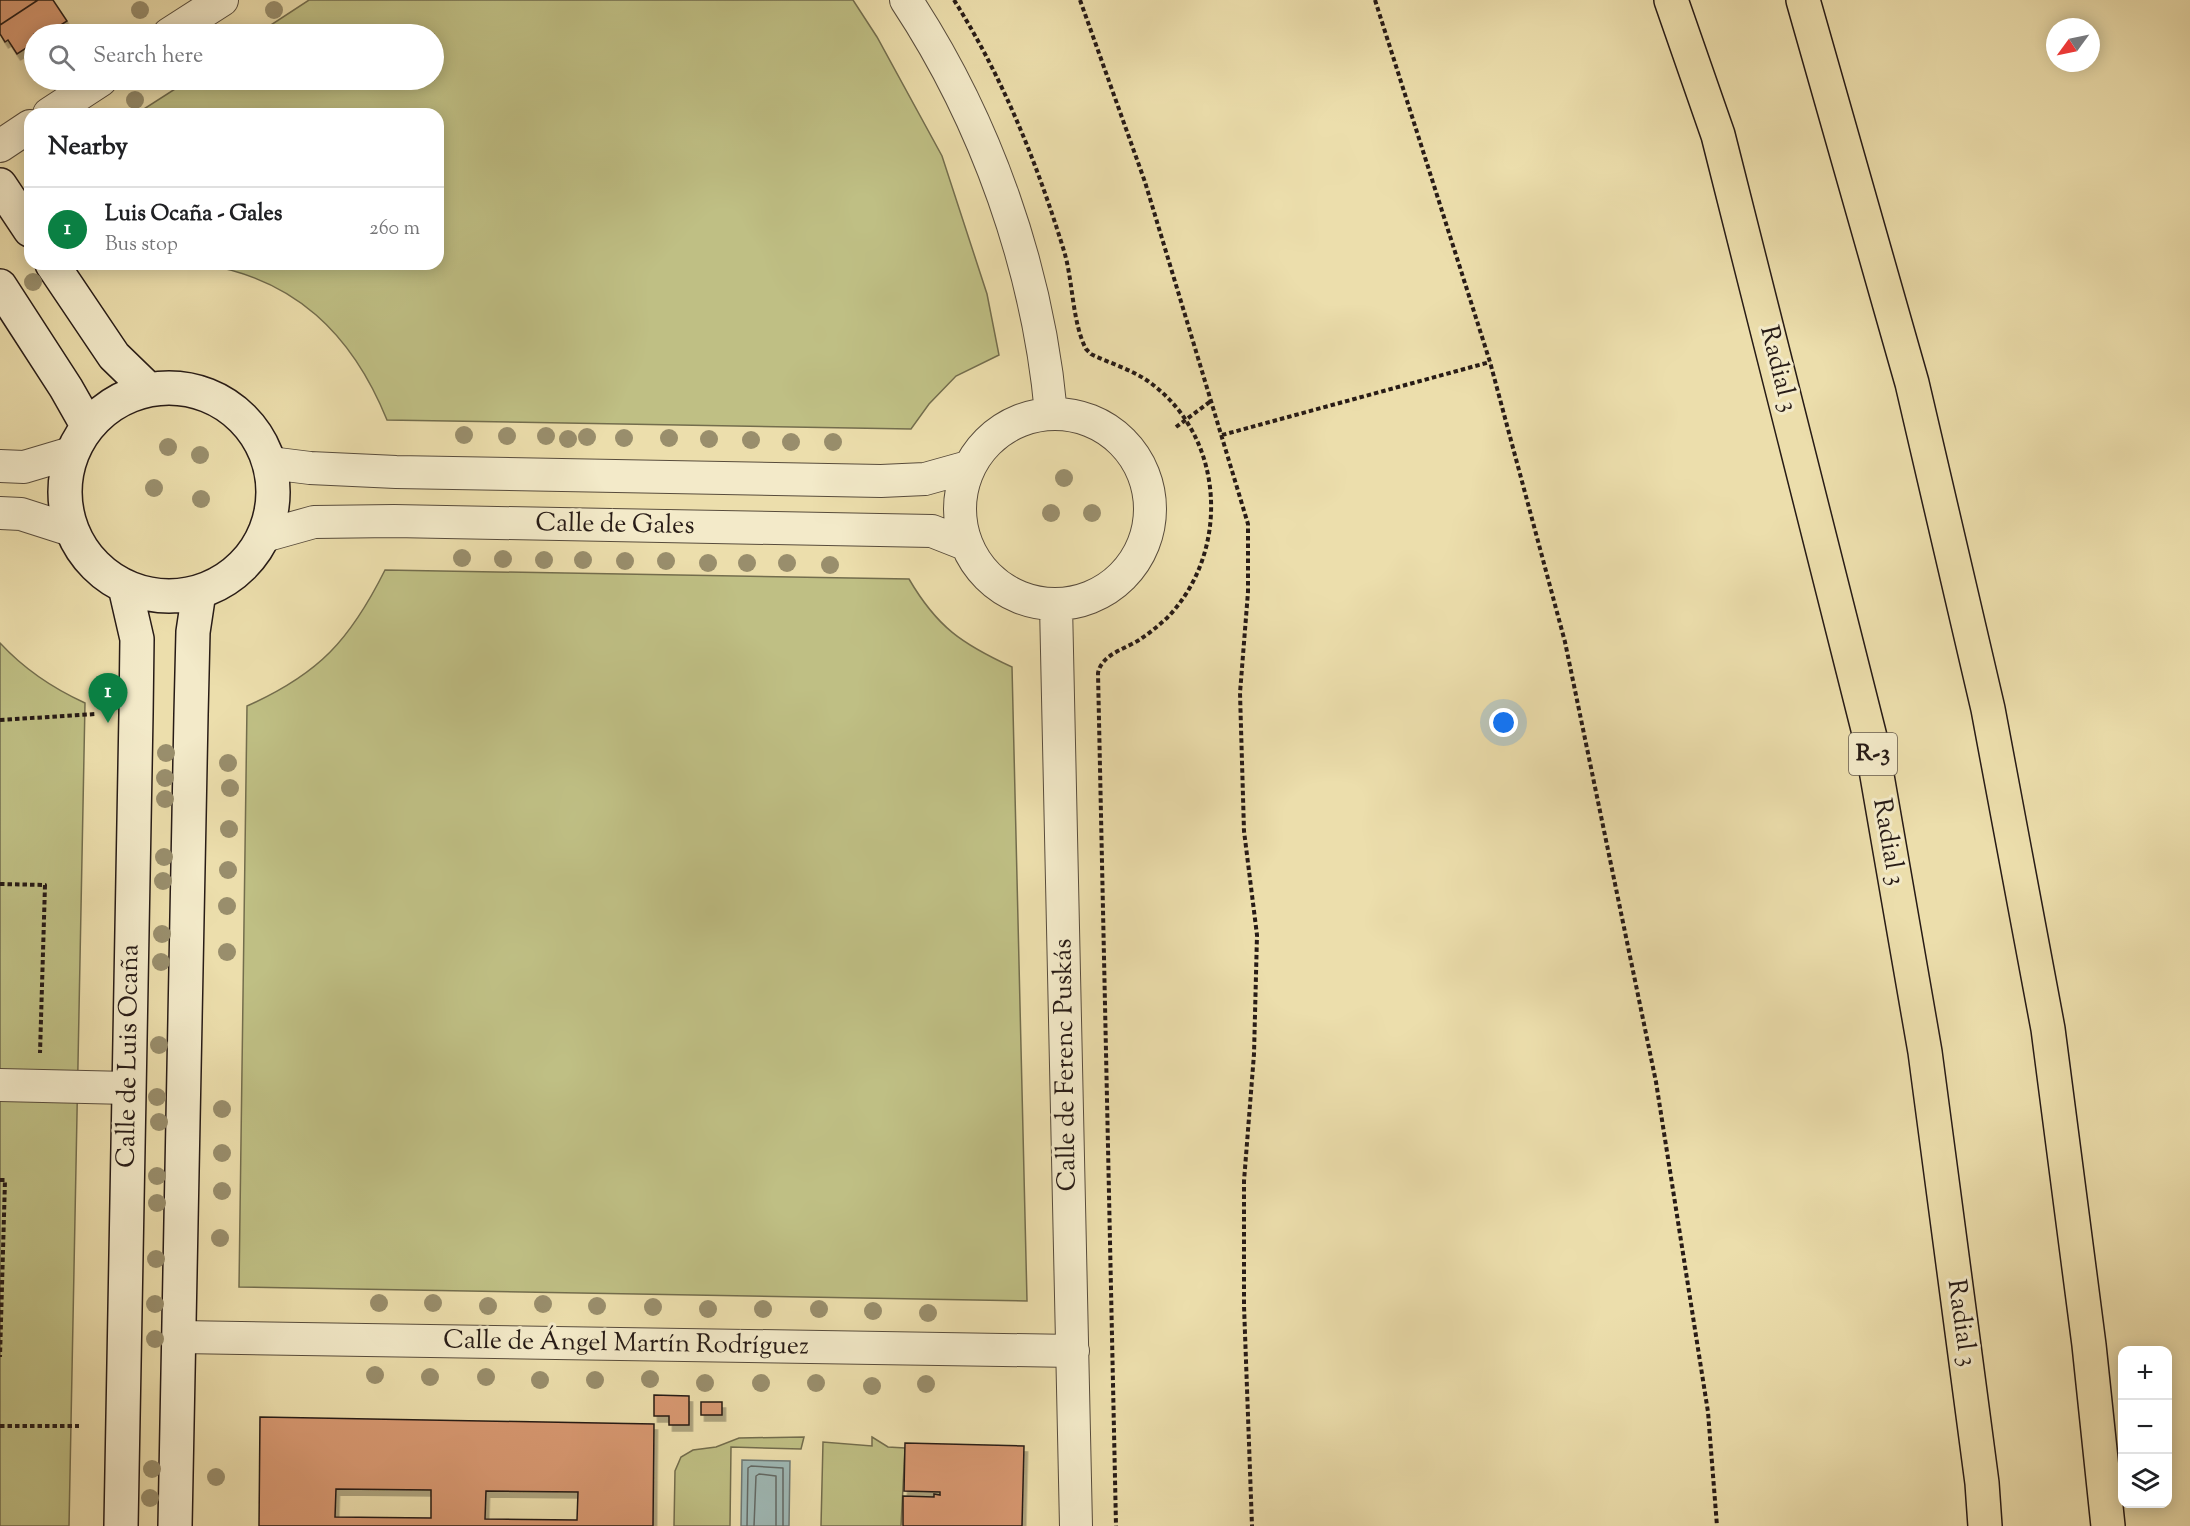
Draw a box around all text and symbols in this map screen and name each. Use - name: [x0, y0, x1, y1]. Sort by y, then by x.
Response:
- north arrow: [2046, 18, 2100, 72]
- search box: [24, 24, 444, 90]
- icon: search: [45, 41, 78, 74]
- text: Search here: [93, 41, 203, 73]
- text: Nearby: [48, 129, 128, 166]
- text: Luis Ocaña - Gales: [105, 199, 282, 231]
- text: 1: [64, 215, 71, 244]
- text: 260 m: [369, 215, 420, 244]
- text: Bus stop: [105, 231, 178, 260]
- street label: Radial 3: [1749, 322, 1807, 416]
- street label: Calle de Gales: [535, 505, 695, 545]
- pin: 1: [88, 674, 128, 723]
- your location: [1489, 708, 1518, 737]
- road number: R-3: [1849, 733, 1897, 775]
- street label: Radial 3: [1862, 796, 1914, 888]
- street label: Calle de Ferenc Puskás: [1045, 938, 1087, 1192]
- street label: Calle de Luis Ocaña: [109, 944, 149, 1168]
- street label: Radial 3: [1937, 1277, 1985, 1369]
- street label: Calle de Ángel Martín Rodríguez: [443, 1322, 809, 1366]
- map controls: [2118, 1346, 2172, 1508]
- button: +: [2118, 1346, 2172, 1400]
- button: −: [2118, 1400, 2172, 1454]
- button: layers: [2118, 1454, 2172, 1508]

